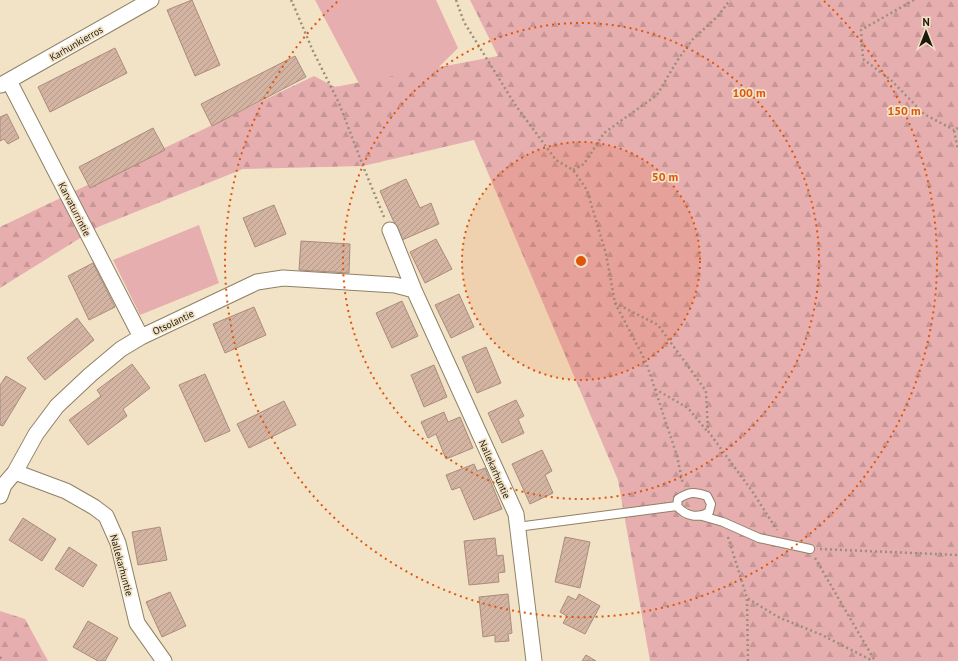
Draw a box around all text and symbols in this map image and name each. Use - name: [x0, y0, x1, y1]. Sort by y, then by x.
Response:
- north arrow: [906, 12, 946, 52]
- text: N: [922, 15, 930, 29]
- street label: Karhunkierros: [47, 23, 105, 64]
- text: 100 m: [732, 85, 766, 100]
- text: 150 m: [887, 103, 921, 118]
- text: 50 m: [652, 169, 678, 184]
- street label: Karvaturrintie: [55, 180, 94, 238]
- centre of rings: [574, 254, 588, 268]
- street label: Otsolantie: [150, 307, 196, 338]
- street label: Nallekarhuntie: [476, 438, 513, 501]
- street label: Nallekarhuntie: [107, 533, 136, 597]

